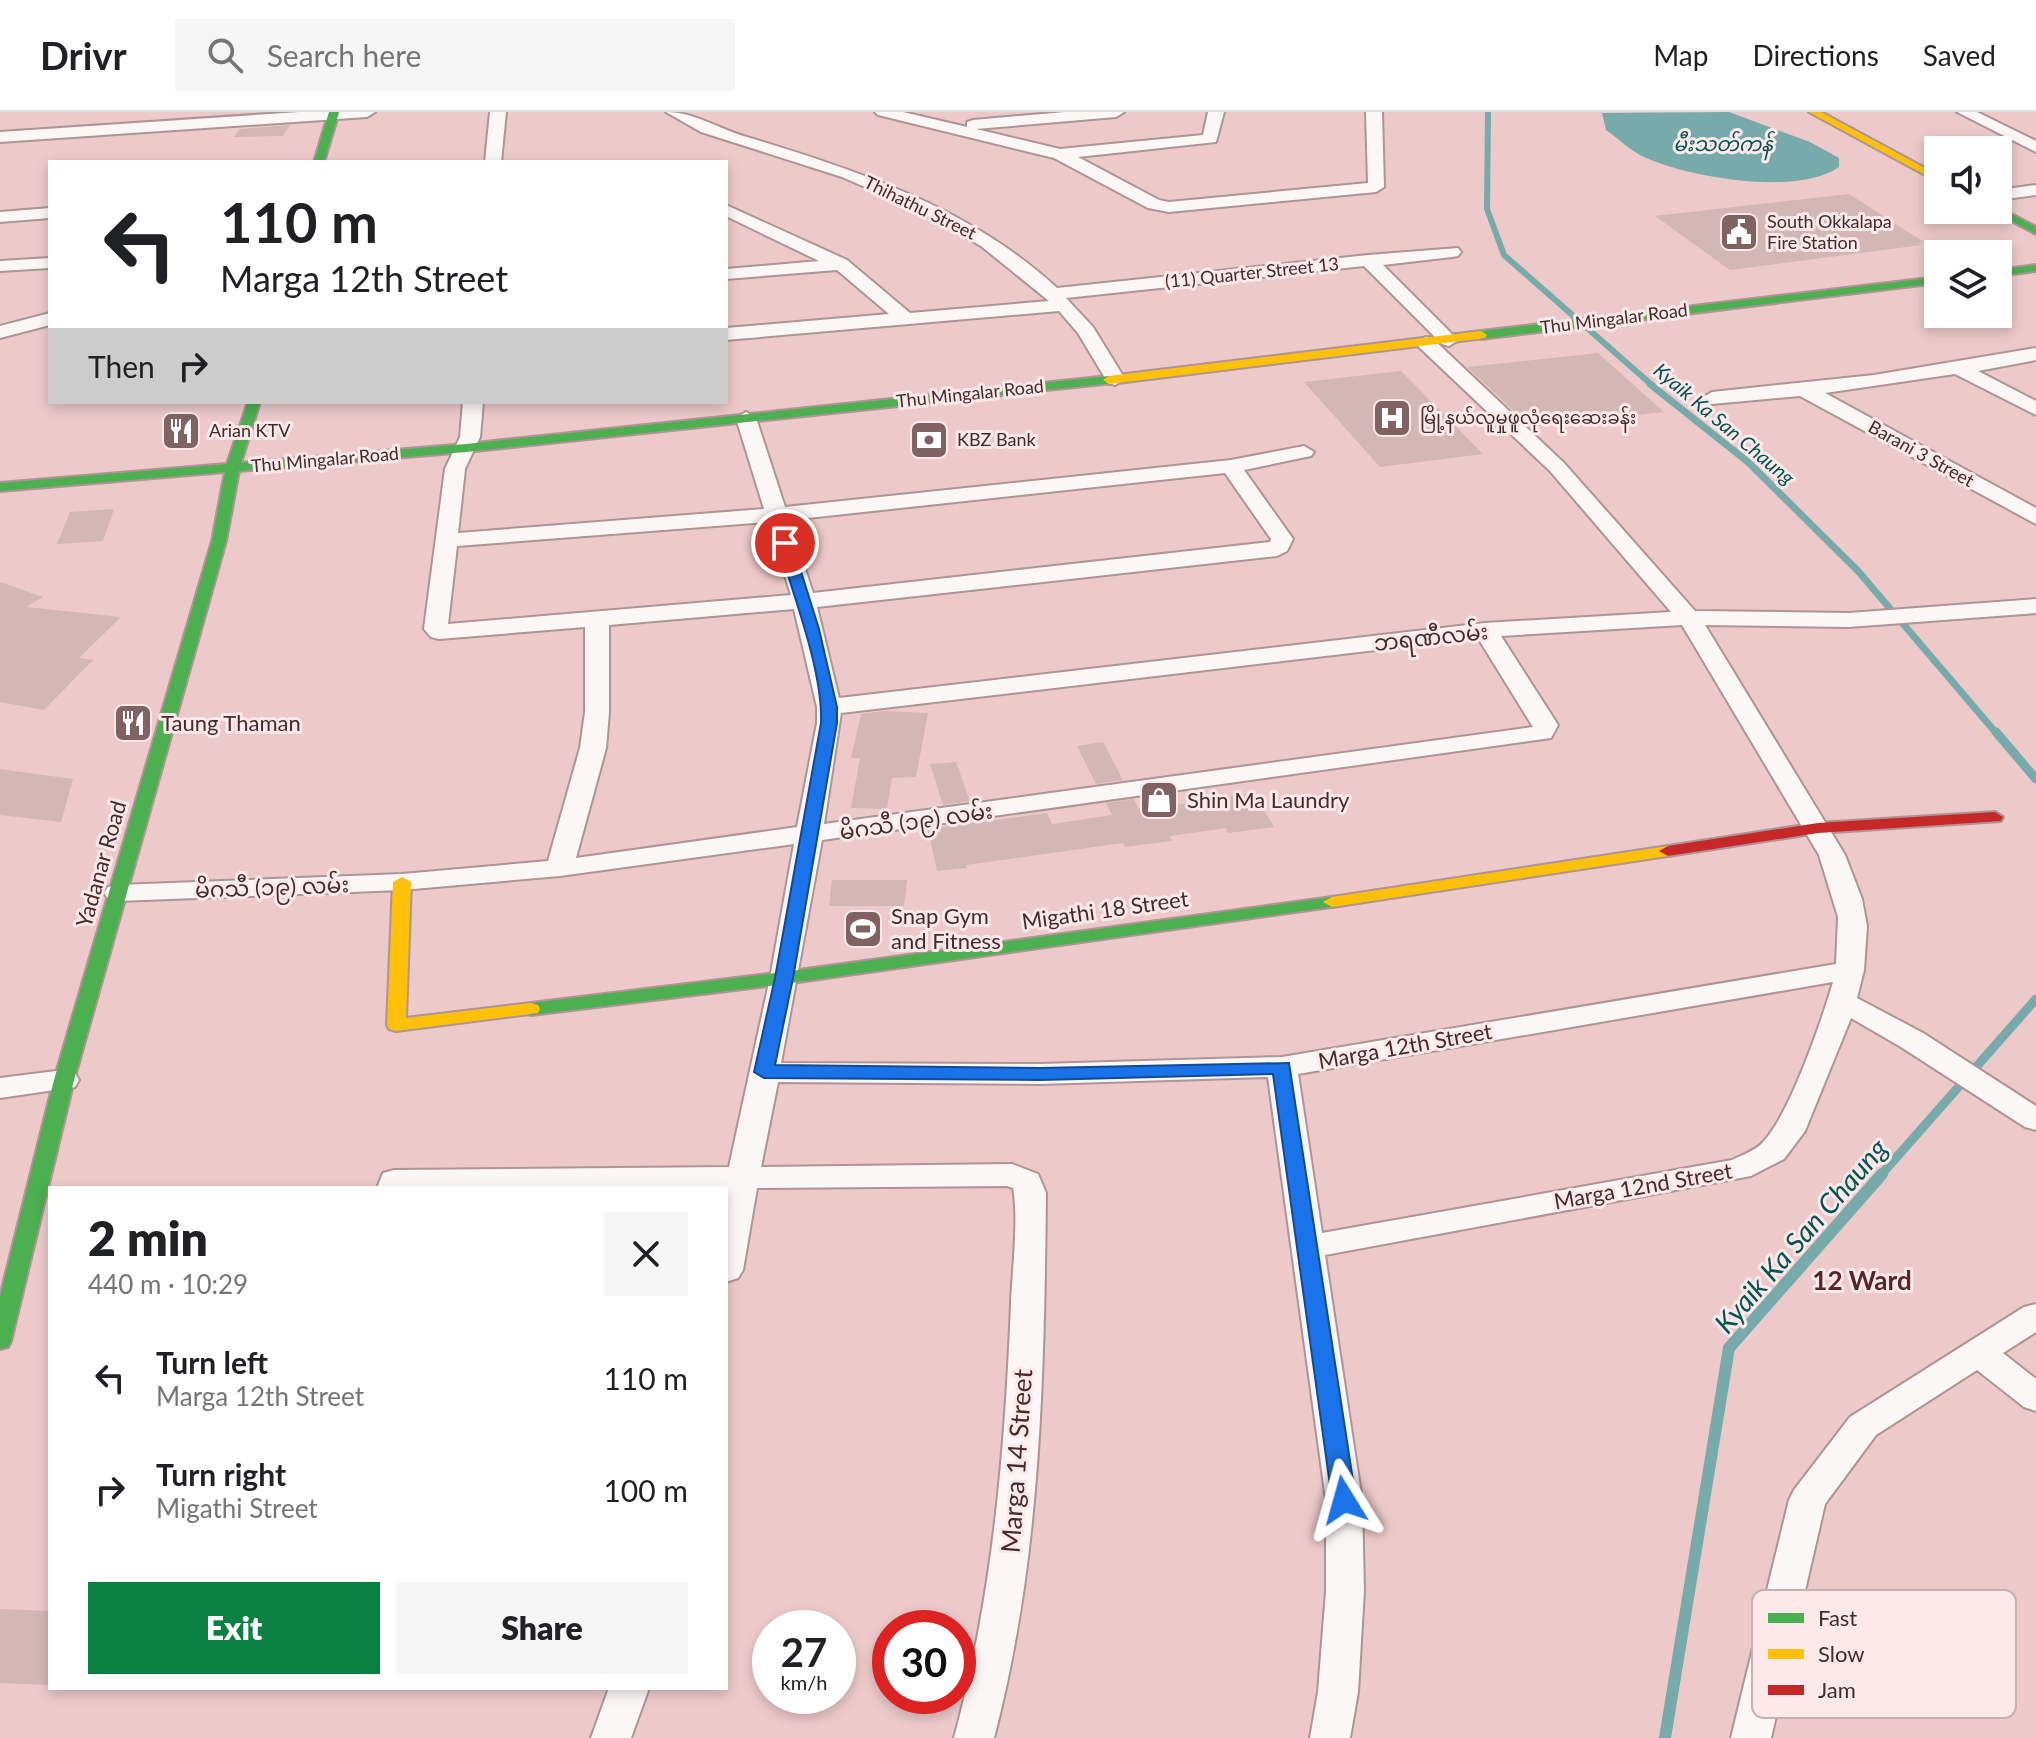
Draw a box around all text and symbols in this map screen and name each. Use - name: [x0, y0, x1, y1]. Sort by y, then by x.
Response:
- search box: [175, 19, 735, 91]
- text: Drivr: [40, 32, 127, 78]
- icon: search: [203, 33, 247, 77]
- text: Search here: [267, 37, 421, 73]
- text: Map: [1653, 38, 1708, 72]
- text: Directions: [1752, 38, 1879, 72]
- text: Saved: [1923, 38, 1996, 72]
- water label: မီးသတ်ကန်: [1673, 130, 1776, 161]
- map controls: [1924, 136, 2012, 328]
- button: sound: [1924, 136, 2012, 224]
- street label: Thihathu Street: [861, 170, 981, 244]
- text: 110 m: [220, 188, 378, 255]
- icon: left: [88, 192, 192, 296]
- place label: South Okkalapa Fire Station: [1767, 210, 1892, 253]
- public building icon: South Okkalapa Fire Station: [1718, 211, 1760, 253]
- button: layers: [1924, 240, 2012, 328]
- street label: (11) Quarter Street 13: [1164, 252, 1340, 292]
- text: Marga 12th Street: [220, 256, 508, 300]
- street label: Thu Mingalar Road: [1539, 298, 1689, 338]
- icon: right: [171, 344, 215, 388]
- text: Then: [88, 348, 155, 384]
- water label: Kyaik Ka San Chaung: [1649, 357, 1800, 489]
- street label: Thu Mingalar Road: [895, 374, 1045, 412]
- hospital icon: မြို့နယ်လူမှုဖူလုံရေးဆေးခန်း: [1371, 397, 1413, 439]
- place label: မြို့နယ်လူမှုဖူလုံရေးဆေးခန်း: [1420, 404, 1636, 433]
- restaurant icon: Arian KTV: [160, 410, 202, 452]
- street label: Barani 3 Street: [1865, 415, 1979, 491]
- place label: Arian KTV: [209, 419, 291, 441]
- bank icon: KBZ Bank: [908, 419, 950, 461]
- place label: KBZ Bank: [957, 428, 1036, 450]
- street label: Thu Mingalar Road: [250, 442, 400, 476]
- pin: [751, 509, 819, 577]
- icon: arrive: [763, 521, 807, 565]
- street label: ဘရဏီလမ်း: [1372, 616, 1490, 661]
- restaurant icon: Taung Thaman: [112, 702, 154, 744]
- place label: Taung Thaman: [161, 709, 301, 736]
- shop icon: Shin Ma Laundry: [1138, 779, 1180, 821]
- place label: Shin Ma Laundry: [1187, 786, 1350, 813]
- street label: မိဂသီ (၁၉) လမ်း: [838, 795, 995, 850]
- street label: Yadanar Road: [70, 797, 132, 930]
- street label: မိဂသီ (၁၉) လမ်း: [194, 869, 350, 908]
- street label: Migathi 18 Street: [1020, 884, 1190, 935]
- place label: Snap Gym and Fitness: [891, 902, 1001, 954]
- sports icon: Snap Gym and Fitness: [842, 908, 884, 950]
- street label: Marga 12th Street: [1316, 1017, 1494, 1074]
- water label: Kyaik Ka San Chaung: [1707, 1131, 1894, 1340]
- street label: Marga 12nd Street: [1552, 1157, 1734, 1214]
- text: 2 min: [88, 1209, 208, 1266]
- button: close: [604, 1212, 688, 1296]
- district label: 12 Ward: [1812, 1264, 1912, 1296]
- text: 440 m · 10:29: [88, 1268, 248, 1300]
- text: Turn left: [156, 1344, 268, 1380]
- icon: left: [88, 1356, 132, 1400]
- text: 110 m: [603, 1360, 688, 1396]
- street label: Marga 14 Street: [994, 1367, 1038, 1554]
- text: Marga 12th Street: [156, 1380, 364, 1412]
- text: Turn right: [156, 1456, 286, 1492]
- position arrow: [1302, 1458, 1386, 1542]
- icon: right: [88, 1468, 132, 1512]
- text: 100 m: [603, 1472, 688, 1508]
- text: Migathi Street: [156, 1492, 318, 1524]
- button: Exit: [88, 1582, 380, 1674]
- button: Share: [396, 1582, 688, 1674]
- legend: [1752, 1590, 2016, 1718]
- text: Fast: [1818, 1604, 1857, 1631]
- speed limit sign: 30: [872, 1610, 976, 1714]
- text: 27: [781, 1628, 827, 1676]
- text: Slow: [1818, 1640, 1865, 1667]
- text: km/h: [781, 1670, 827, 1694]
- text: Jam: [1818, 1676, 1856, 1703]

